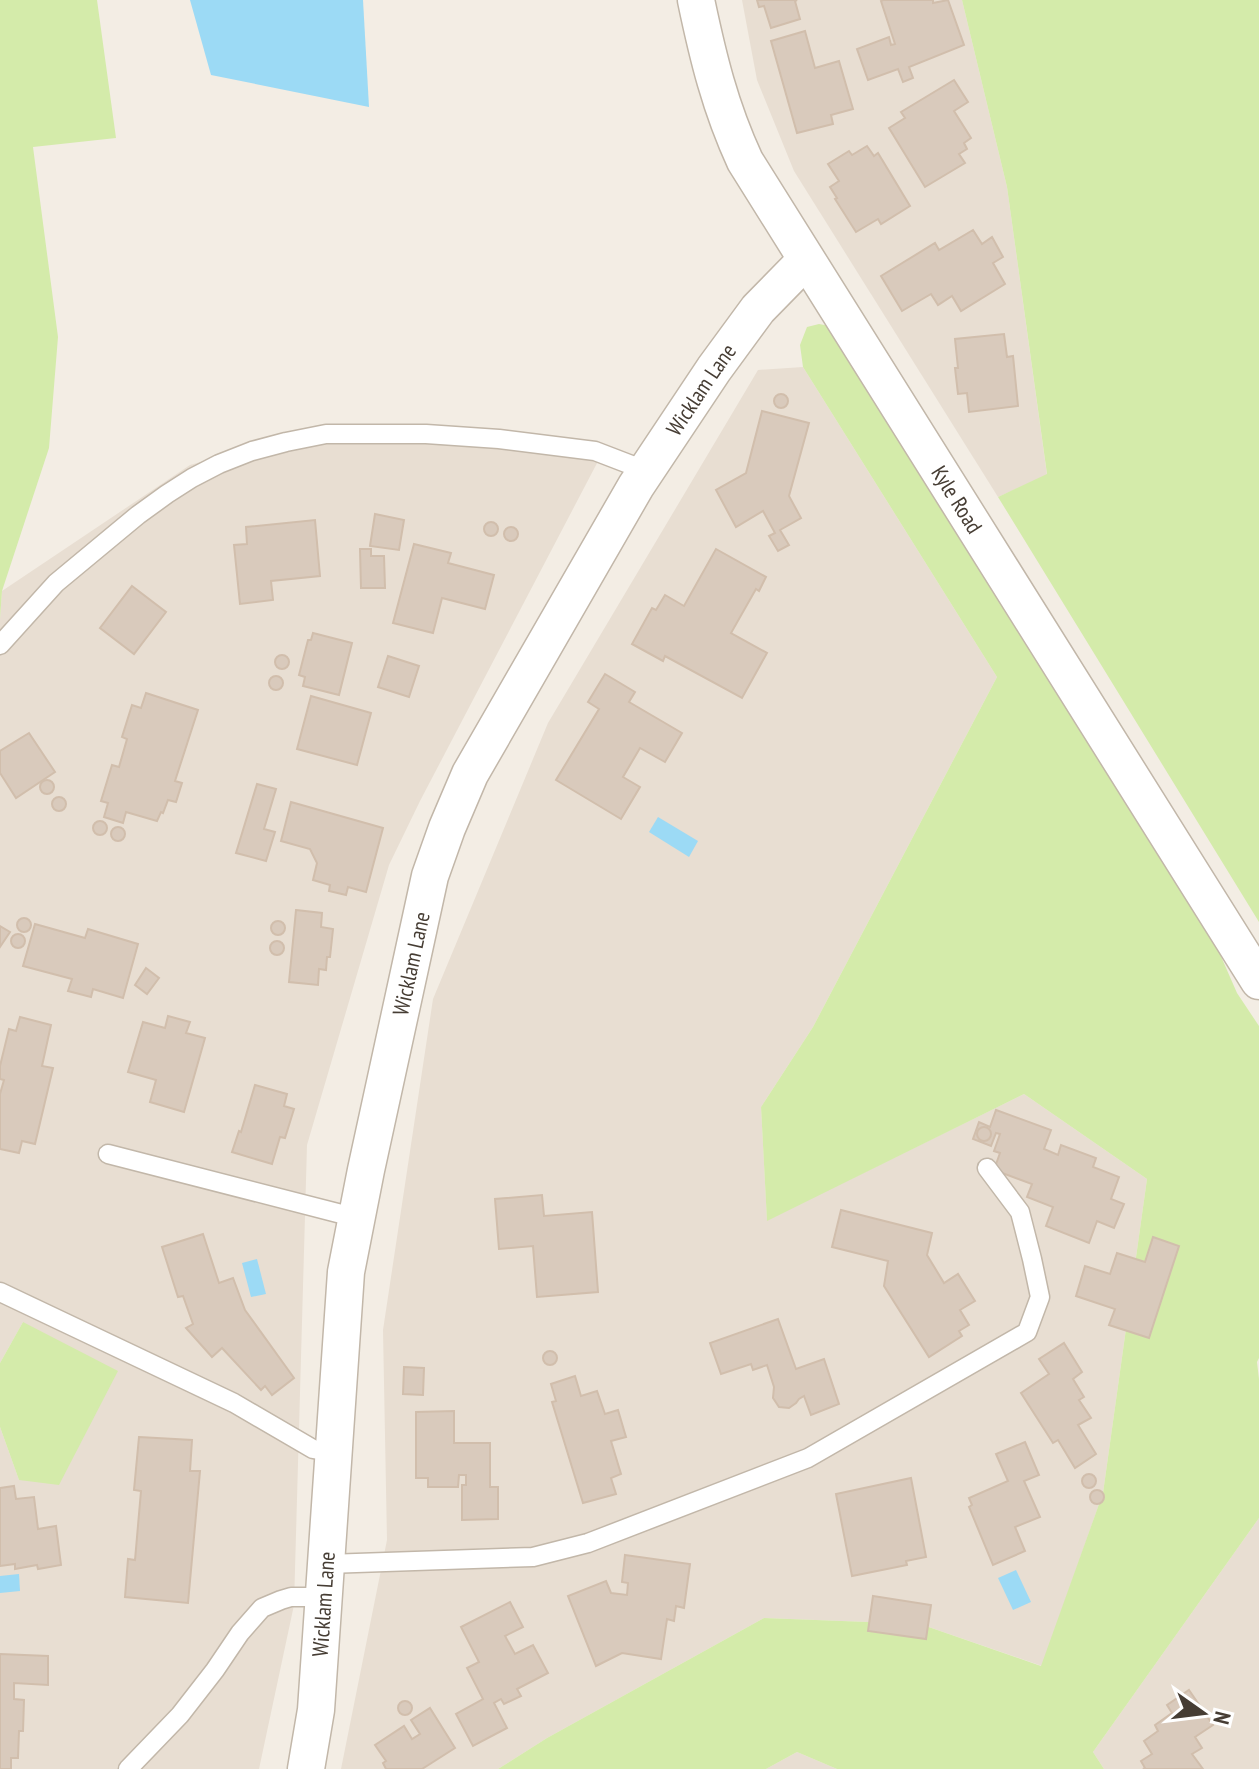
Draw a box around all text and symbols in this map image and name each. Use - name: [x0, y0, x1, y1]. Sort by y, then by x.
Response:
- street label: Wicklam Lane: [660, 338, 742, 441]
- street label: Kyle Road: [925, 460, 989, 538]
- street label: Wicklam Lane: [386, 909, 436, 1018]
- street label: Wicklam Lane: [306, 1551, 341, 1658]
- north arrow: [1163, 1673, 1243, 1753]
- text: N: [1207, 1709, 1237, 1727]

